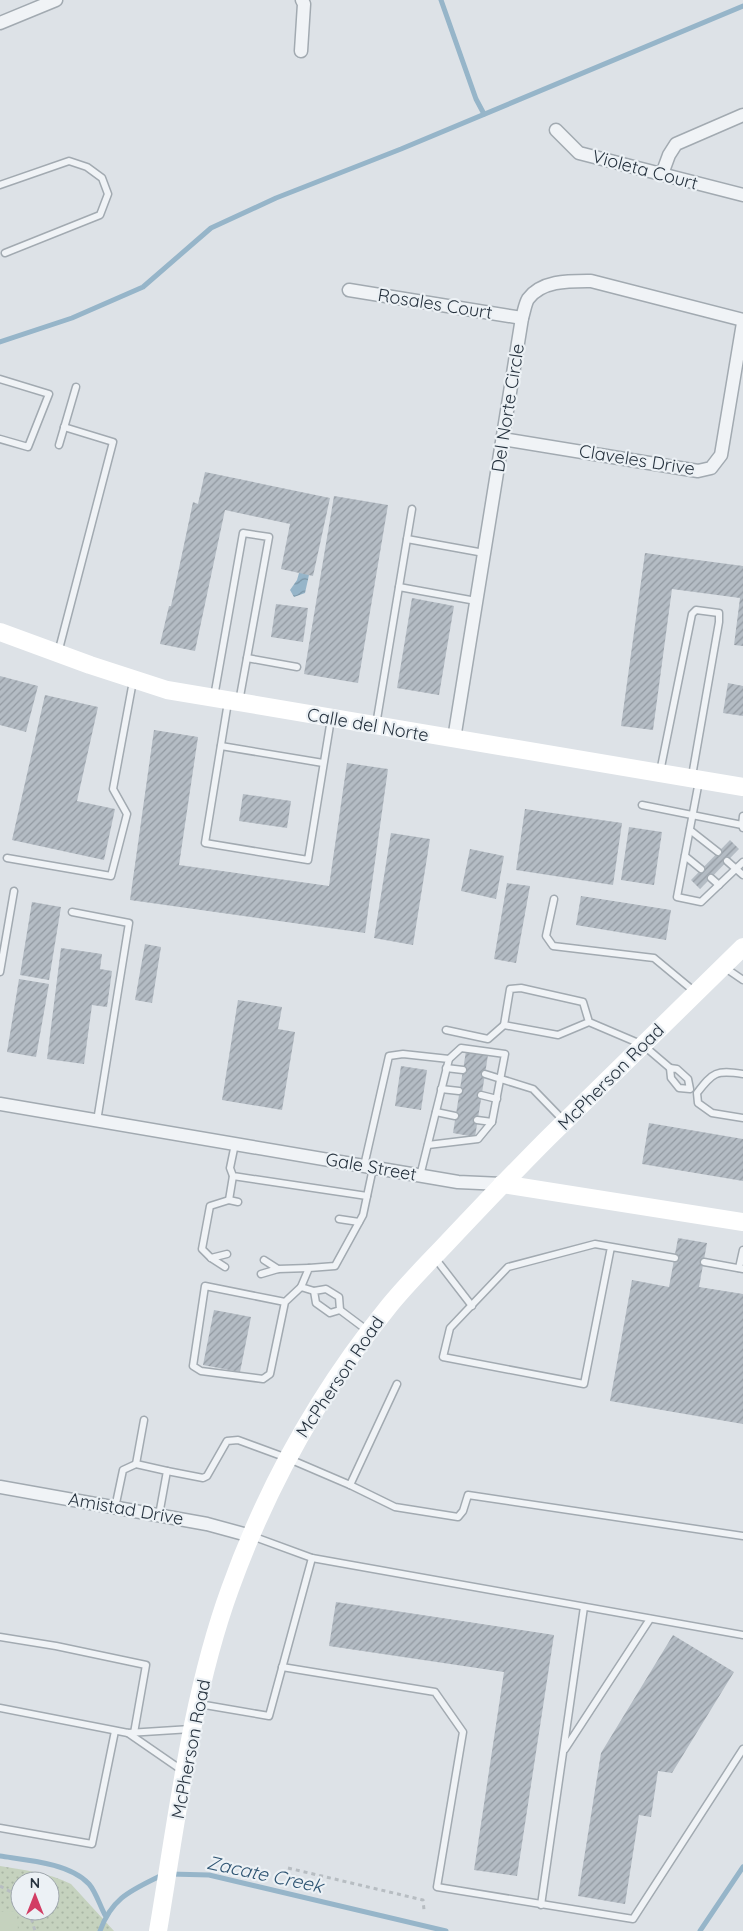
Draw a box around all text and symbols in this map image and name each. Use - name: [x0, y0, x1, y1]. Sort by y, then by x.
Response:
- street label: Violeta Court: [590, 144, 701, 195]
- street label: Rosales Court: [376, 283, 494, 324]
- street label: Del Norte Circle: [486, 342, 529, 474]
- street label: Claveles Drive: [577, 439, 697, 480]
- street label: Calle del Norte: [305, 702, 431, 747]
- street label: McPherson Road: [552, 1018, 669, 1135]
- street label: Gale Street: [324, 1147, 418, 1186]
- street label: McPherson Road: [290, 1312, 389, 1442]
- street label: Amistad Drive: [67, 1487, 185, 1530]
- street label: McPherson Road: [166, 1677, 215, 1821]
- water label: Zacate Creek: [205, 1850, 327, 1898]
- north arrow: [10, 1871, 60, 1921]
- text: N: [30, 1874, 40, 1892]

